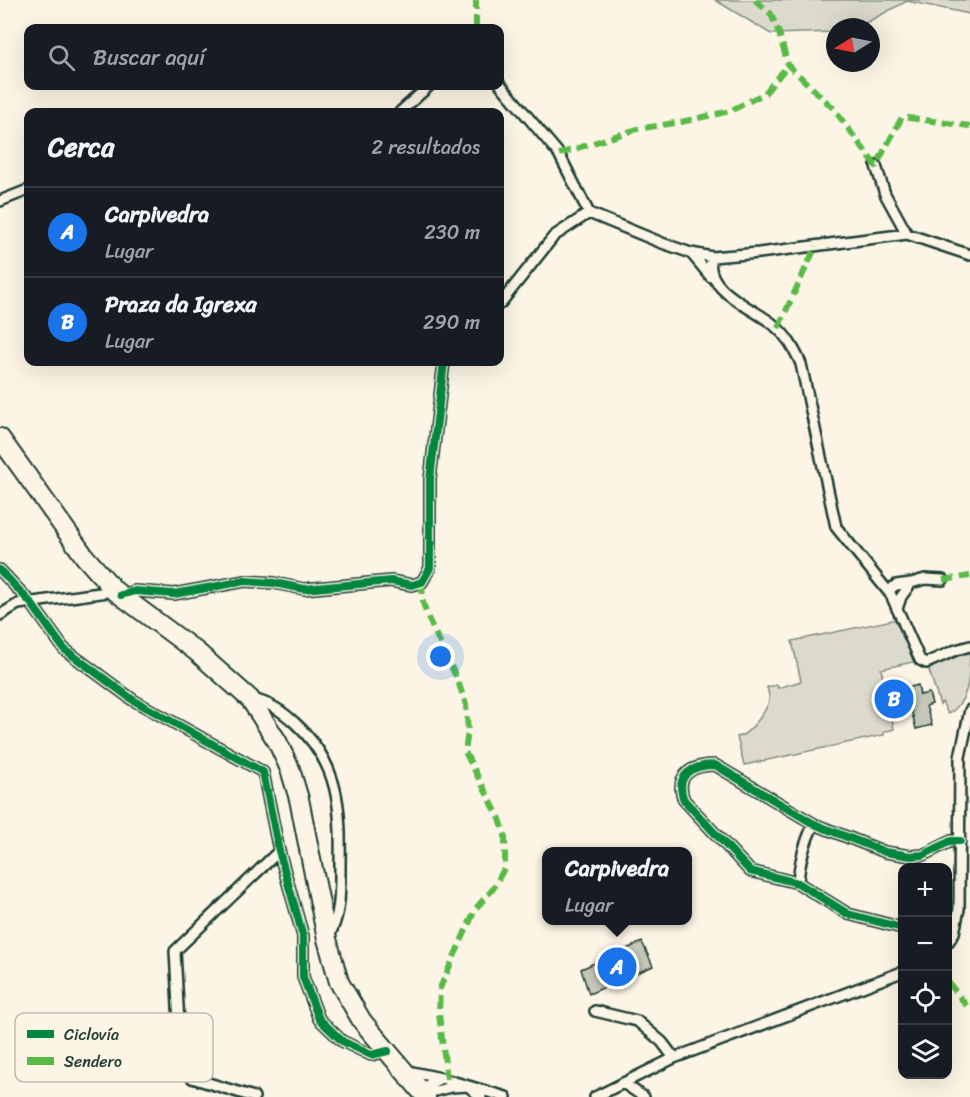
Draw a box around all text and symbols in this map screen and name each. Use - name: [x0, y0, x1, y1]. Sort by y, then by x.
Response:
- north arrow: [826, 18, 880, 72]
- search box: [24, 24, 504, 90]
- text: Buscar aquí: [93, 38, 205, 77]
- icon: search: [45, 41, 78, 74]
- text: Cerca: [48, 124, 114, 170]
- text: 2 resultados: [371, 130, 480, 165]
- text: Carpivedra: [105, 195, 209, 234]
- text: A: [61, 215, 74, 250]
- text: 230 m: [424, 215, 480, 250]
- text: Lugar: [105, 234, 153, 269]
- text: Praza da Igrexa: [105, 285, 256, 324]
- text: B: [61, 305, 74, 340]
- text: 290 m: [423, 305, 480, 340]
- text: Lugar: [105, 324, 153, 359]
- your location: [426, 642, 455, 671]
- pin: B: [874, 676, 914, 722]
- popup: [542, 847, 692, 925]
- text: Carpivedra: [565, 849, 669, 888]
- map controls: [898, 863, 952, 1079]
- button: +: [898, 863, 952, 917]
- text: Lugar: [565, 888, 613, 923]
- button: −: [898, 917, 952, 971]
- pin: A: [598, 944, 636, 990]
- button: locate: [898, 971, 952, 1025]
- legend: [15, 1013, 213, 1082]
- text: Ciclovía: [64, 1020, 119, 1049]
- button: layers: [898, 1025, 952, 1079]
- text: Sendero: [64, 1047, 122, 1076]

